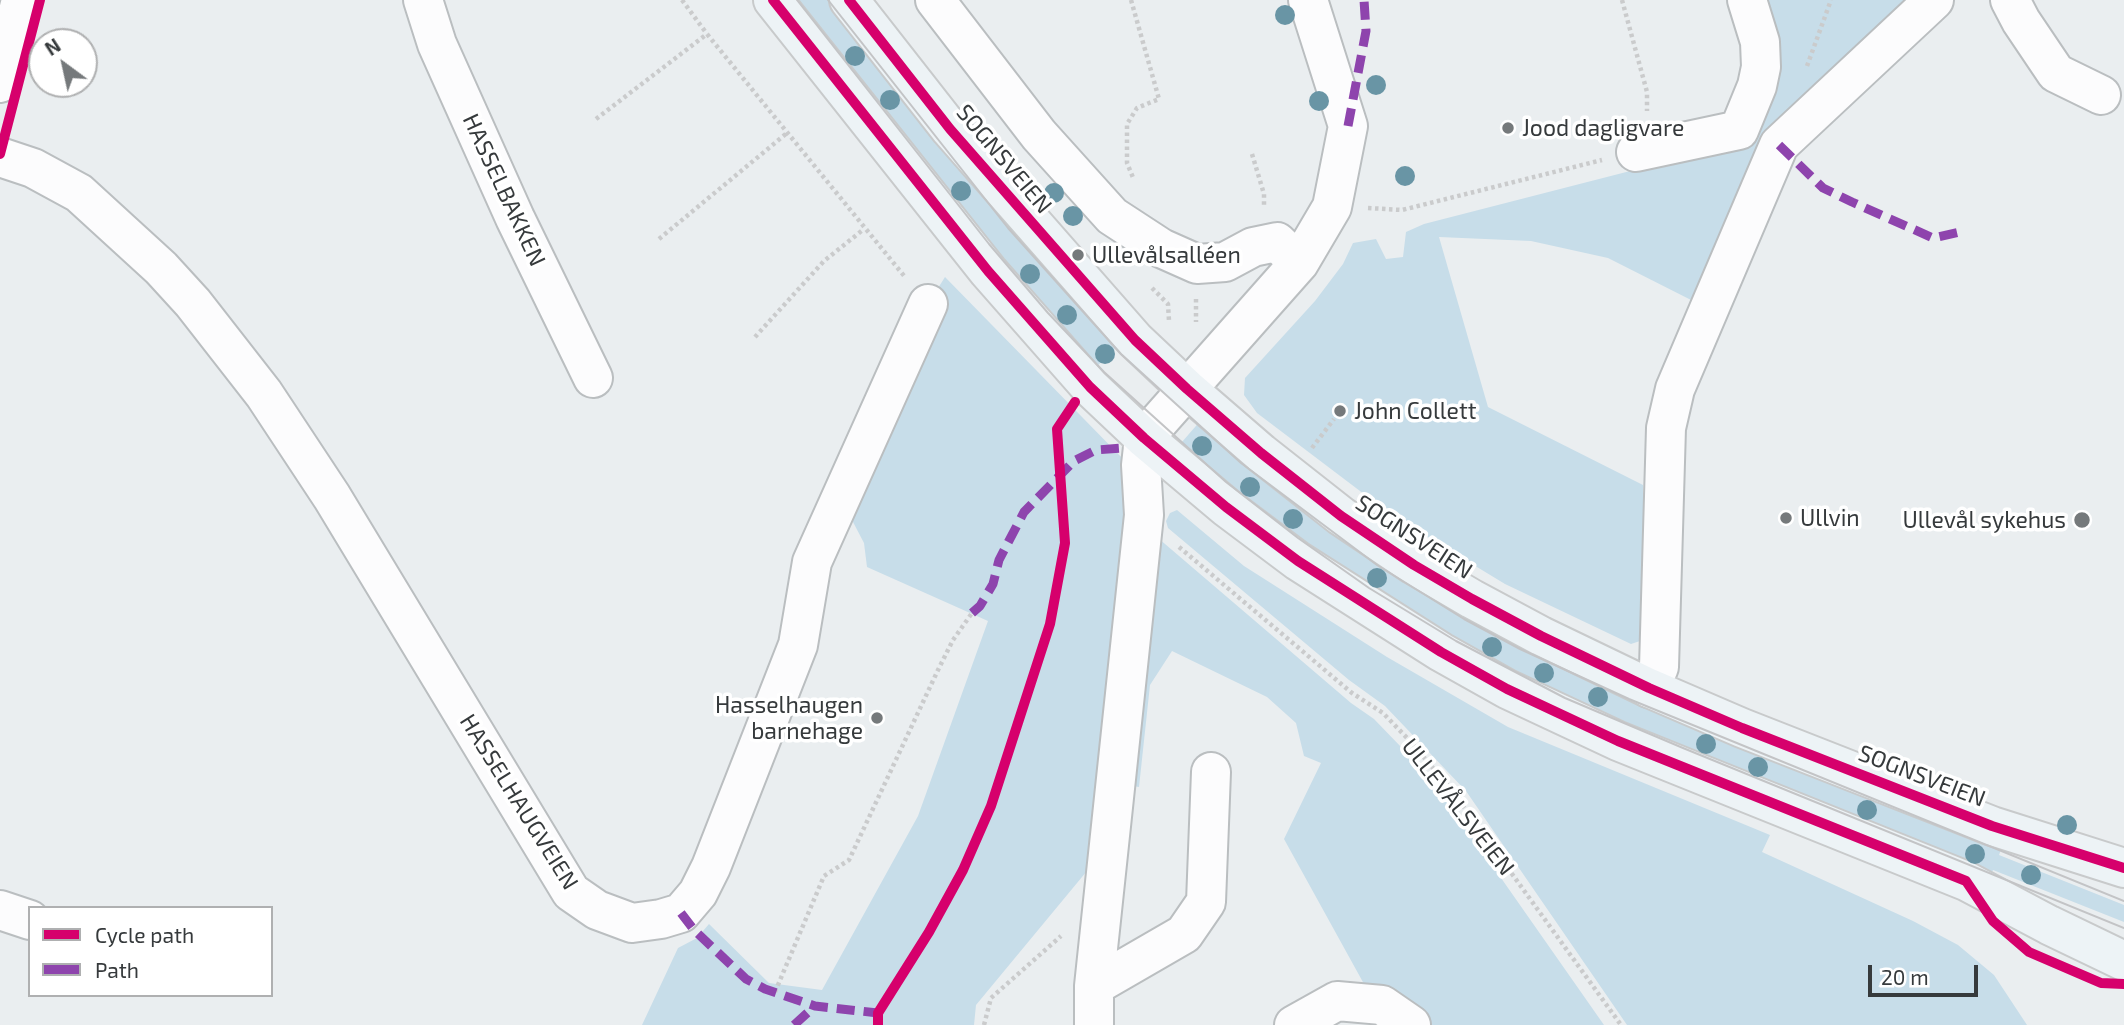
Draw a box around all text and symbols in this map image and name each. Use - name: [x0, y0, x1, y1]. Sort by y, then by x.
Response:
- north arrow: [28, 28, 98, 98]
- text: N: [40, 33, 64, 60]
- street label: SOGNSVEIEN: [950, 99, 1058, 219]
- street label: HASSELBAKKEN: [457, 109, 551, 271]
- place label: Jood dagligvare: [1522, 114, 1684, 142]
- marker: Jood dagligvare: [1500, 120, 1516, 136]
- place label: Ullevålsalléen: [1092, 241, 1241, 269]
- marker: Ullevålsalléen: [1070, 247, 1086, 263]
- place label: John Collett: [1354, 397, 1476, 425]
- marker: John Collett: [1332, 403, 1348, 419]
- street label: SOGNSVEIEN: [1350, 489, 1478, 585]
- place label: Ullvin: [1800, 504, 1860, 532]
- place label: Ullevål sykehus: [1902, 506, 2066, 534]
- marker: Ullvin: [1778, 510, 1794, 526]
- marker: Ullevål sykehus: [2072, 510, 2092, 530]
- place label: Hasselhaugen barnehage: [715, 691, 863, 745]
- street label: HASSELHAUGVEIEN: [454, 709, 584, 895]
- marker: Hasselhaugen barnehage: [869, 710, 885, 726]
- street label: ULLEVÅLSVEIEN: [1396, 733, 1520, 881]
- street label: SOGNSVEIEN: [1855, 739, 1989, 813]
- legend: [28, 906, 273, 997]
- text: Cycle path: [95, 922, 194, 947]
- scale bar: [1872, 951, 1982, 995]
- text: Path: [95, 957, 139, 982]
- text: 20 m: [1881, 964, 1929, 989]

